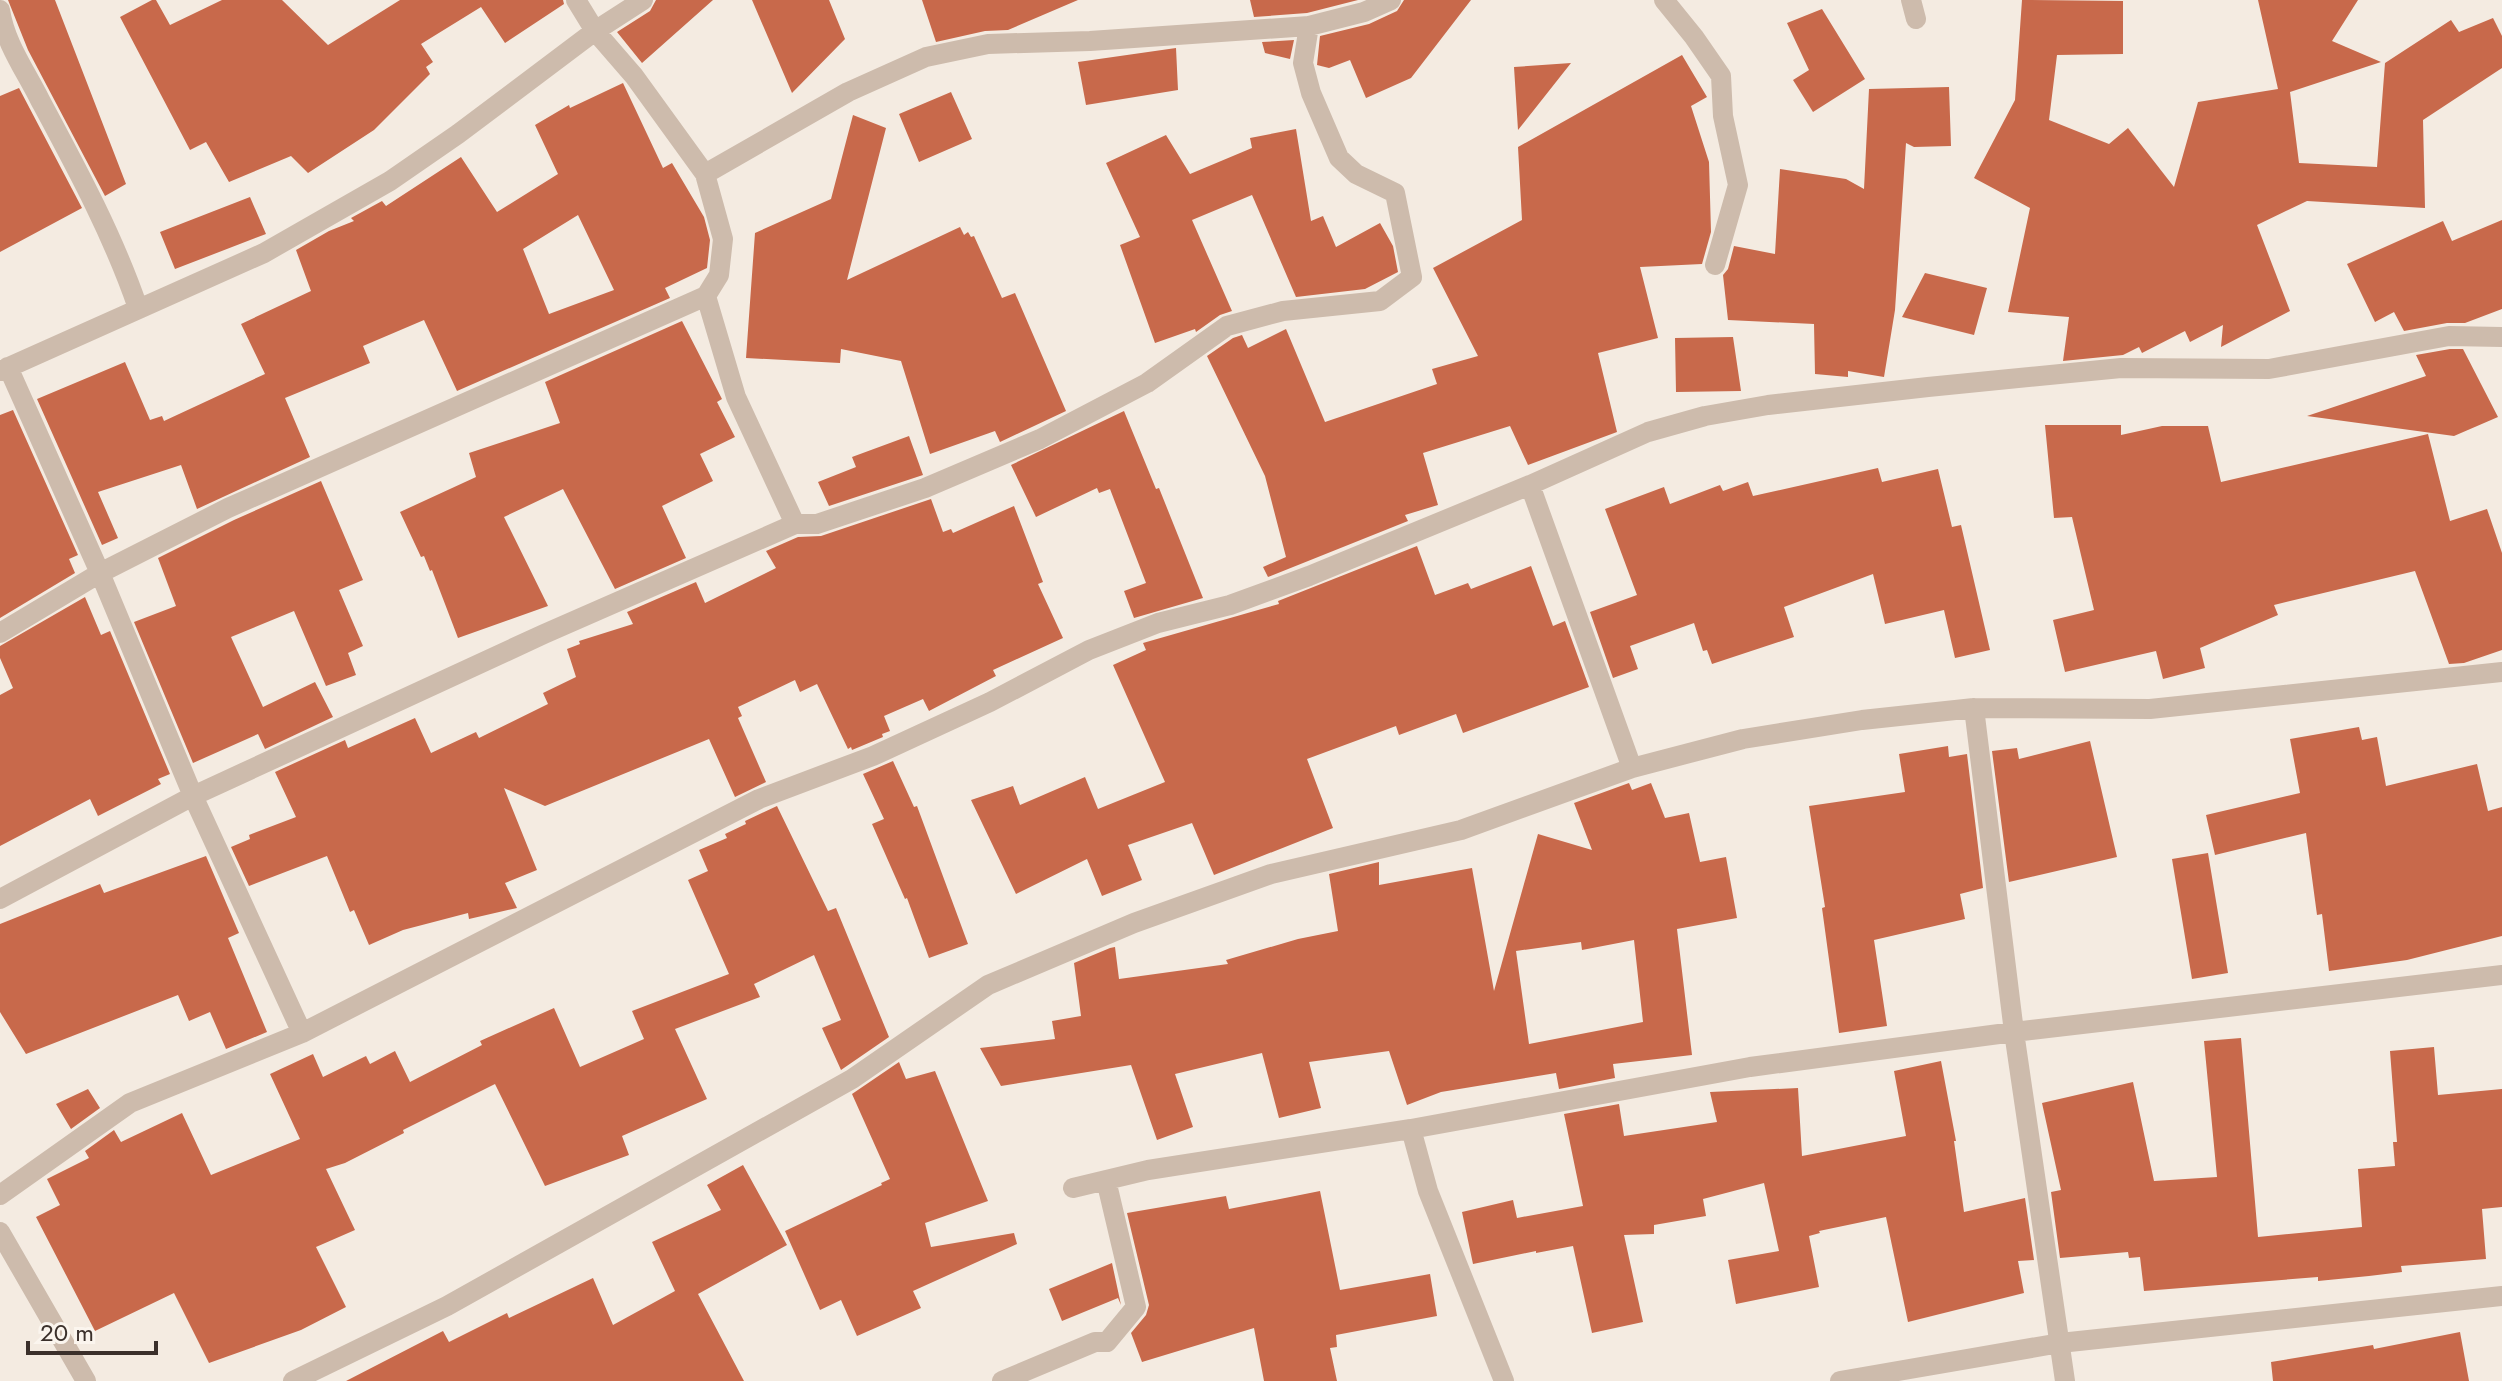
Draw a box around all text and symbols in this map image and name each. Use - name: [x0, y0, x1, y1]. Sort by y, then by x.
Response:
- scale bar: [28, 1305, 156, 1355]
- text: 20 m: [40, 1315, 94, 1350]

